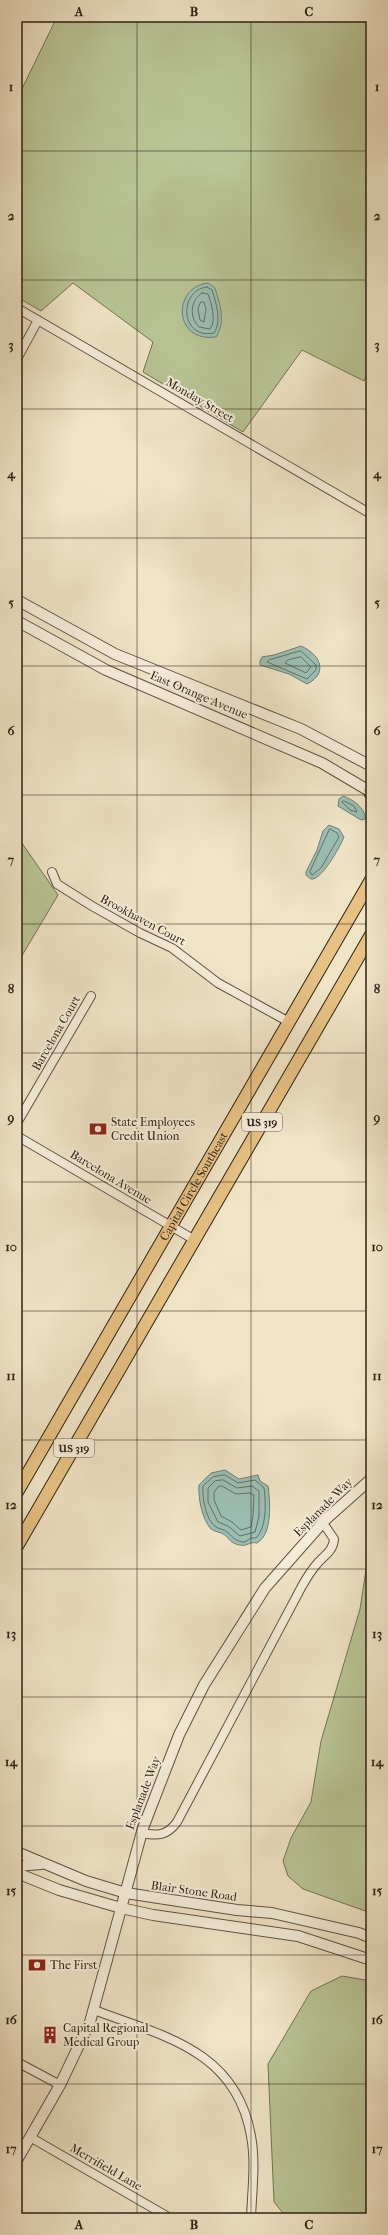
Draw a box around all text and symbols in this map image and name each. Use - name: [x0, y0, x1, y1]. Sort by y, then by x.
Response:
- text: A: [74, 4, 84, 19]
- text: B: [190, 4, 199, 19]
- text: C: [305, 4, 314, 19]
- text: 1: [9, 79, 14, 94]
- text: 1: [375, 79, 380, 94]
- text: 2: [8, 208, 15, 223]
- text: 2: [374, 208, 381, 223]
- text: 3: [8, 337, 14, 353]
- text: 3: [374, 337, 380, 353]
- street label: Monday Street: [163, 375, 237, 425]
- text: 4: [6, 466, 16, 482]
- text: 4: [372, 466, 382, 482]
- text: 5: [8, 595, 14, 610]
- text: 5: [374, 595, 380, 610]
- street label: East Orange Avenue: [148, 668, 250, 722]
- text: 6: [7, 723, 15, 738]
- text: 6: [373, 723, 381, 738]
- text: 7: [7, 852, 15, 867]
- text: 7: [373, 852, 381, 867]
- street label: Brookhaven Court: [98, 892, 189, 949]
- text: 8: [8, 981, 15, 996]
- text: 8: [374, 981, 381, 996]
- street label: Barcelona Court: [29, 992, 83, 1073]
- text: 9: [7, 1110, 15, 1126]
- text: 9: [373, 1110, 381, 1126]
- road number: US 319: [242, 1113, 282, 1131]
- place label: State Employees Credit Union: [111, 1115, 195, 1143]
- bank icon: State Employees Credit Union: [88, 1119, 108, 1139]
- street label: Capital Circle Southeast: [157, 1129, 231, 1243]
- street label: Barcelona Avenue: [68, 1147, 154, 1207]
- text: 10: [5, 1239, 17, 1254]
- text: 10: [371, 1239, 383, 1254]
- text: 11: [6, 1368, 16, 1383]
- text: 11: [372, 1368, 382, 1383]
- road number: US 319: [54, 1439, 94, 1457]
- street label: Esplanade Way: [291, 1474, 356, 1539]
- text: 12: [5, 1497, 17, 1512]
- text: 12: [371, 1497, 383, 1512]
- text: 13: [6, 1626, 16, 1642]
- text: 13: [372, 1626, 382, 1642]
- text: 14: [5, 1754, 18, 1770]
- street label: Esplanade Way: [123, 1754, 164, 1832]
- text: 14: [371, 1754, 384, 1770]
- street label: Blair Stone Road: [150, 1878, 238, 1904]
- text: 15: [6, 1883, 16, 1898]
- text: 15: [372, 1883, 382, 1898]
- bank icon: The First: [27, 1955, 47, 1975]
- place label: The First: [50, 1958, 98, 1972]
- text: 16: [5, 2012, 18, 2027]
- text: 16: [371, 2012, 384, 2027]
- place label: Capital Regional Medical Group: [63, 2021, 149, 2049]
- building icon: Capital Regional Medical Group: [40, 2025, 60, 2045]
- text: 17: [6, 2141, 17, 2156]
- street label: Merrifield Lane: [67, 2141, 145, 2193]
- text: 17: [372, 2141, 383, 2156]
- text: A: [74, 2217, 84, 2232]
- text: B: [190, 2217, 199, 2232]
- text: C: [305, 2217, 314, 2232]

